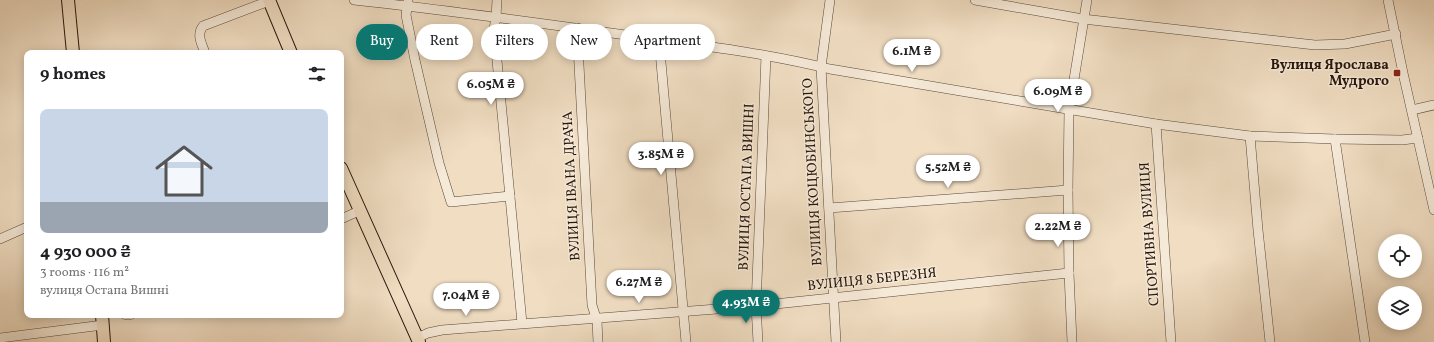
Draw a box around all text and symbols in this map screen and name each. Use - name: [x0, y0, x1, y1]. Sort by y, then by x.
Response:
- chip: Buy: [356, 24, 408, 60]
- chip: Rent: [416, 24, 473, 60]
- chip: Filters: [481, 24, 548, 60]
- chip: New: [556, 24, 612, 60]
- chip: Apartment: [620, 24, 715, 60]
- pin: 6.1M ₴: [879, 39, 945, 73]
- text: 6.1M ₴: [892, 43, 932, 61]
- place label: Вулиця Ярослава Мудрого: [1270, 56, 1389, 91]
- text: 9 homes: [40, 63, 106, 86]
- icon: filters: [306, 63, 328, 85]
- marker: Вулиця Ярослава Мудрого: [1392, 68, 1402, 78]
- pin: 6.05M ₴: [454, 72, 528, 106]
- text: 6.05M ₴: [467, 76, 515, 94]
- street label: ВУЛИЦЯ КОЦЮБИНСЬКОГО: [799, 78, 827, 266]
- pin: 6.09M ₴: [1021, 79, 1095, 113]
- text: 6.09M ₴: [1033, 83, 1083, 101]
- street label: ВУЛИЦЯ ОСТАПА ВИШНІ: [735, 103, 759, 271]
- street label: ВУЛИЦЯ ІВАНА ДРАЧА: [559, 110, 585, 262]
- icon: home: [148, 135, 220, 207]
- pin: 3.85M ₴: [624, 142, 698, 176]
- text: 3.85M ₴: [638, 146, 684, 164]
- pin: 5.52M ₴: [911, 155, 985, 189]
- text: 5.52M ₴: [925, 159, 971, 177]
- street label: СПОРТИВНА ВУЛИЦЯ: [1135, 161, 1165, 307]
- pin: 2.22M ₴: [1021, 214, 1095, 248]
- text: 2.22M ₴: [1034, 218, 1082, 236]
- map controls: [1378, 234, 1422, 330]
- button: locate: [1378, 234, 1422, 278]
- text: 4 930 000 ₴: [40, 241, 131, 264]
- text: 3 rooms · 116 m²: [40, 264, 129, 282]
- street label: ВУЛИЦЯ 8 БЕРЕЗНЯ: [806, 264, 938, 296]
- pin: 6.27M ₴: [602, 270, 676, 304]
- text: 6.27M ₴: [616, 274, 662, 292]
- text: вулиця Остапа Вишні: [40, 282, 169, 300]
- pin: 7.04M ₴: [429, 283, 503, 317]
- button: layers: [1378, 286, 1422, 330]
- text: 7.04M ₴: [442, 287, 490, 305]
- pin: 4.93M ₴: [709, 290, 783, 324]
- text: 4.93M ₴: [722, 294, 770, 312]

